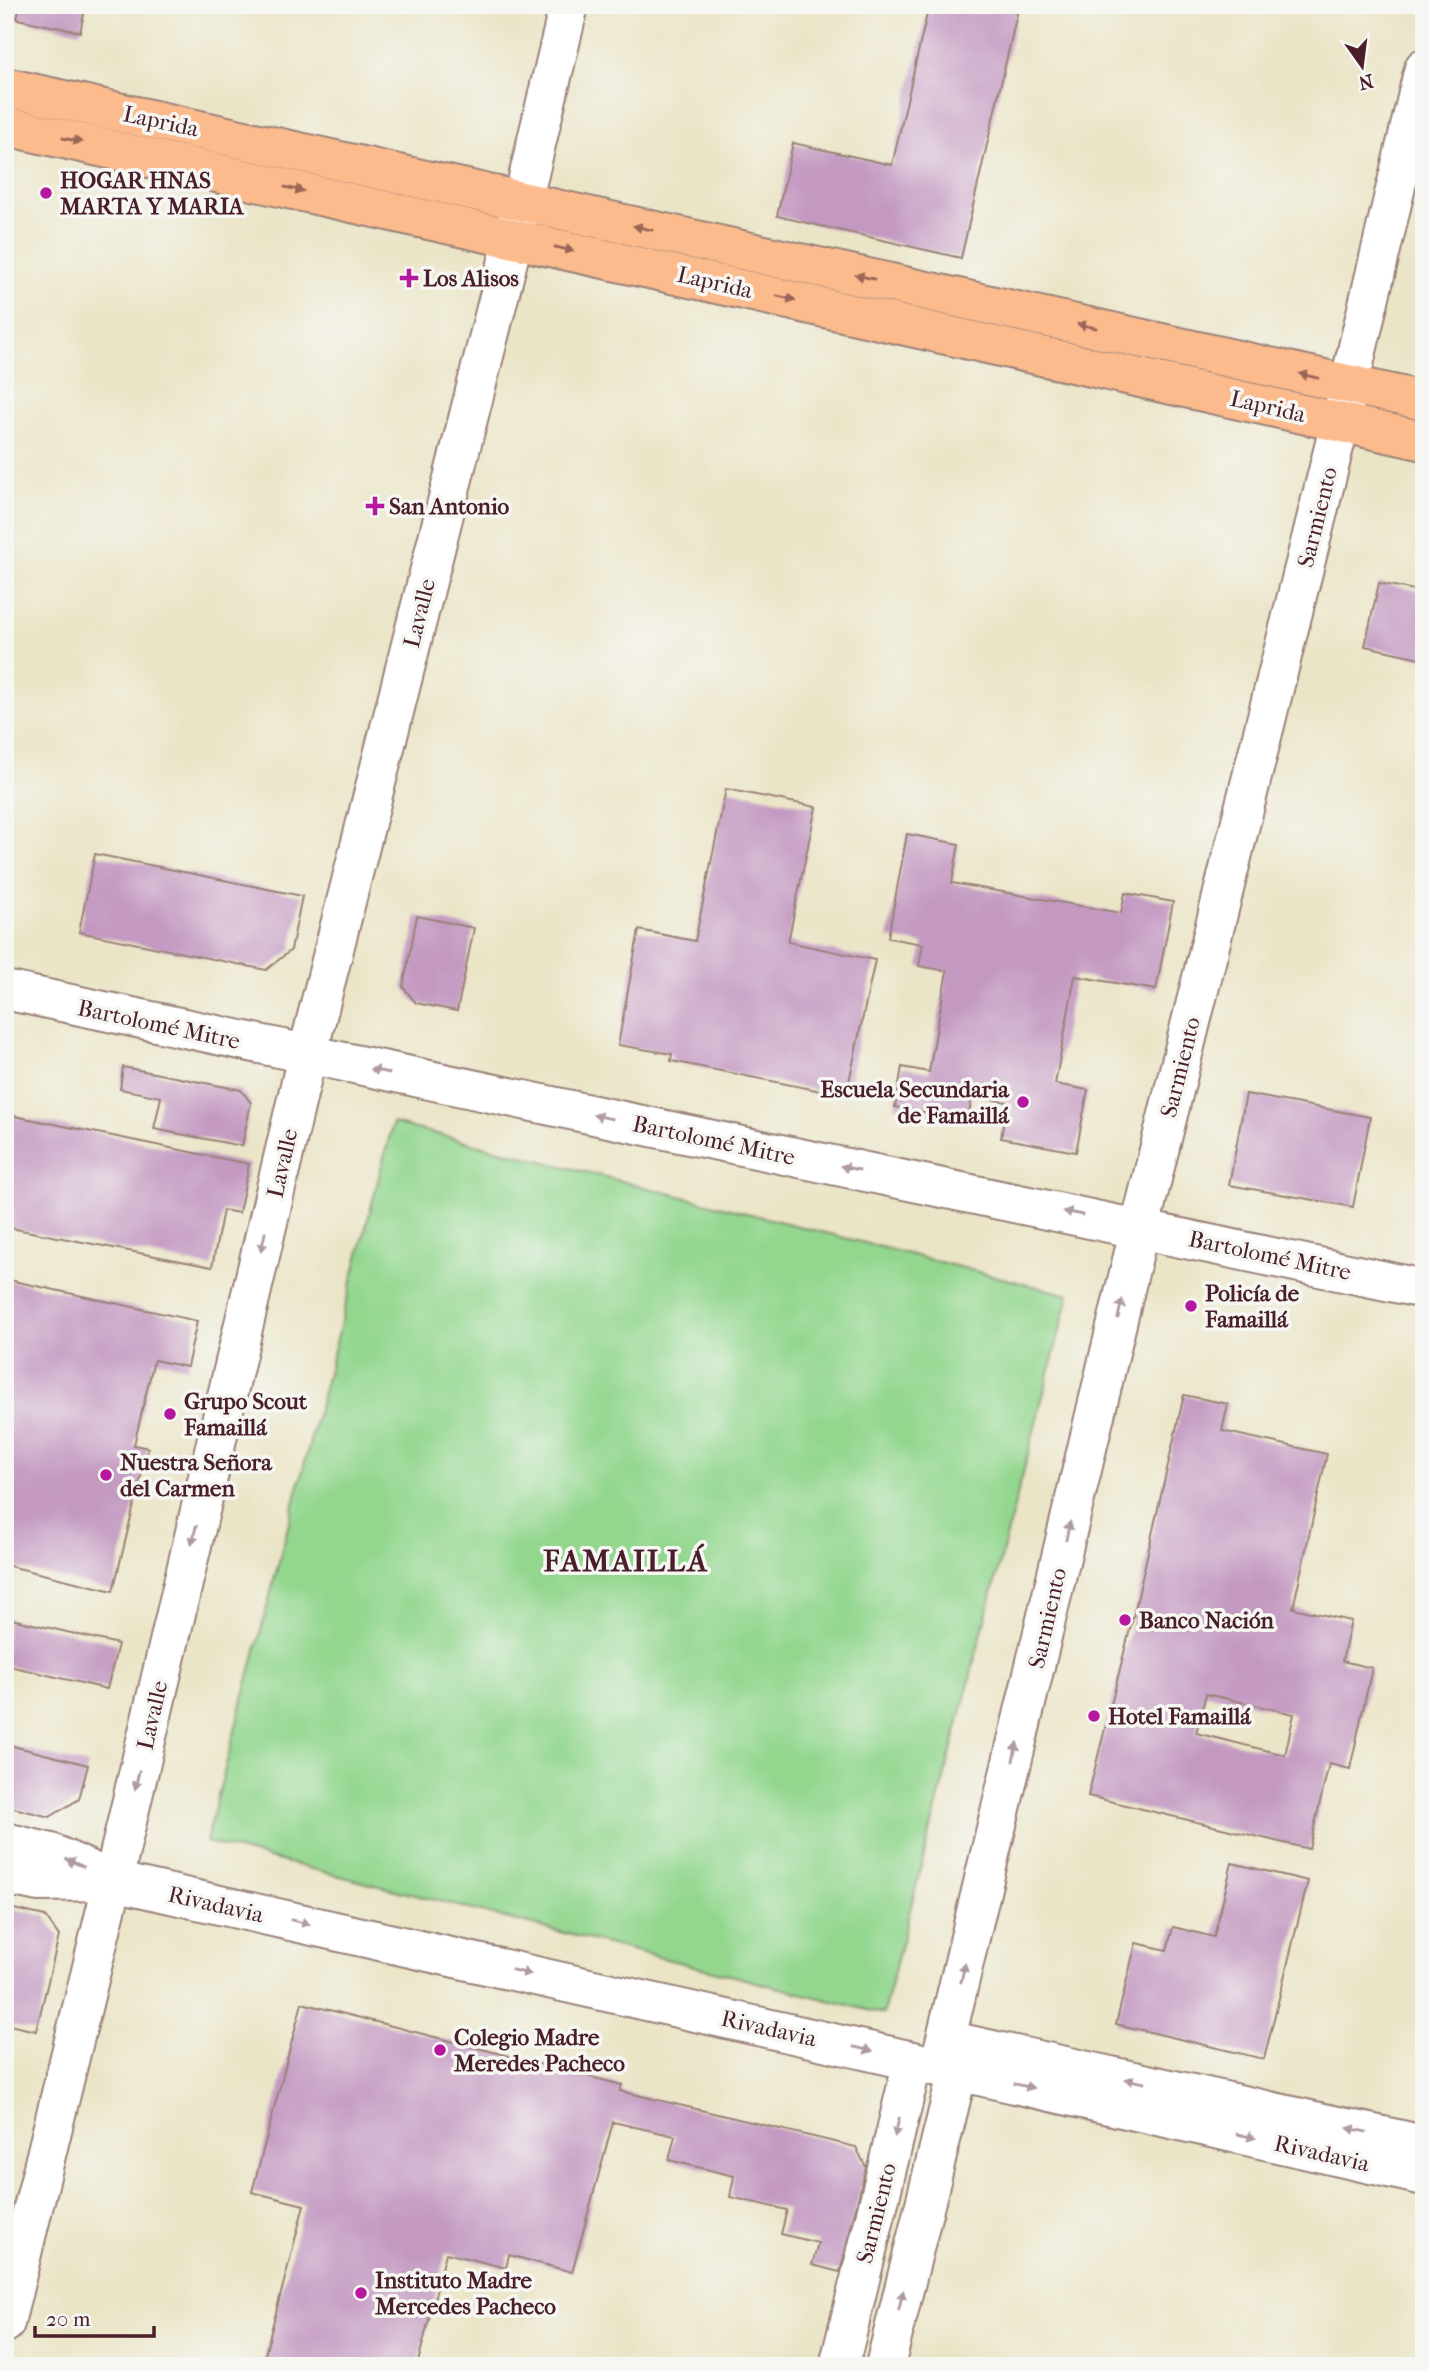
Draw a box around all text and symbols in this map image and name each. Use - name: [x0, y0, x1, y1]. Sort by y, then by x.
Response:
- north arrow: [1328, 32, 1398, 102]
- text: N: [1356, 69, 1376, 94]
- street label: Laprida: [121, 100, 201, 143]
- one-way arrow: [61, 135, 83, 146]
- place label: HOGAR HNAS MARTA Y MARIA: [60, 167, 245, 220]
- one-way arrow: [283, 184, 305, 195]
- marker: HOGAR HNAS MARTA Y MARIA: [38, 185, 54, 201]
- one-way arrow: [632, 222, 654, 233]
- one-way arrow: [553, 243, 575, 254]
- street label: Laprida: [675, 261, 756, 304]
- place label: Los Alisos: [423, 265, 519, 292]
- marker: Los Alisos: [401, 270, 417, 286]
- one-way arrow: [854, 271, 876, 282]
- one-way arrow: [775, 293, 797, 304]
- one-way arrow: [1076, 321, 1098, 332]
- one-way arrow: [1298, 370, 1320, 381]
- street label: Laprida: [1228, 385, 1309, 428]
- street label: Sarmiento: [1292, 464, 1343, 570]
- place label: San Antonio: [389, 493, 510, 520]
- marker: San Antonio: [367, 498, 383, 514]
- street label: Lavalle: [398, 576, 441, 650]
- street label: Bartolomé Mitre: [75, 994, 242, 1055]
- street label: Sarmiento: [1155, 1014, 1206, 1120]
- one-way arrow: [369, 1066, 391, 1077]
- place label: Escuela Secundaria de Famaillá: [820, 1076, 1010, 1129]
- marker: Escuela Secundaria de Famaillá: [1015, 1094, 1031, 1110]
- street label: Bartolomé Mitre: [630, 1110, 797, 1171]
- one-way arrow: [592, 1112, 614, 1123]
- street label: Lavalle: [261, 1126, 304, 1200]
- one-way arrow: [839, 1162, 861, 1173]
- one-way arrow: [1062, 1208, 1084, 1219]
- street label: Bartolomé Mitre: [1186, 1225, 1353, 1286]
- one-way arrow: [257, 1231, 268, 1253]
- place label: Policía de Famaillá: [1204, 1280, 1300, 1333]
- one-way arrow: [1115, 1298, 1126, 1320]
- marker: Policía de Famaillá: [1183, 1298, 1199, 1314]
- place label: Grupo Scout Famaillá: [183, 1388, 308, 1441]
- marker: Grupo Scout Famaillá: [162, 1406, 178, 1422]
- place label: Nuestra Señora del Carmen: [120, 1449, 273, 1502]
- marker: Nuestra Señora del Carmen: [98, 1467, 114, 1483]
- one-way arrow: [1063, 1520, 1074, 1542]
- one-way arrow: [189, 1524, 200, 1546]
- district label: FAMAILLÁ: [543, 1543, 709, 1579]
- street label: Sarmiento: [1023, 1565, 1072, 1671]
- place label: Banco Nación: [1139, 1607, 1274, 1634]
- marker: Banco Nación: [1117, 1612, 1133, 1628]
- street label: Lavalle: [131, 1678, 174, 1752]
- place label: Hotel Famaillá: [1108, 1703, 1252, 1730]
- marker: Hotel Famaillá: [1086, 1708, 1102, 1724]
- one-way arrow: [1010, 1741, 1021, 1763]
- one-way arrow: [131, 1770, 142, 1792]
- one-way arrow: [65, 1857, 85, 1869]
- street label: Rivadavia: [166, 1880, 266, 1929]
- one-way arrow: [289, 1917, 311, 1928]
- one-way arrow: [957, 1962, 968, 1984]
- one-way arrow: [511, 1967, 533, 1978]
- street label: Rivadavia: [719, 2004, 819, 2053]
- place label: Colegio Madre Meredes Pacheco: [454, 2024, 625, 2077]
- marker: Colegio Madre Meredes Pacheco: [432, 2042, 448, 2058]
- one-way arrow: [852, 2044, 874, 2055]
- one-way arrow: [1124, 2076, 1146, 2087]
- one-way arrow: [1013, 2081, 1035, 2092]
- one-way arrow: [891, 2116, 902, 2138]
- one-way arrow: [1346, 2124, 1368, 2135]
- street label: Rivadavia: [1272, 2129, 1372, 2178]
- one-way arrow: [1235, 2131, 1257, 2142]
- street label: Sarmiento: [851, 2160, 902, 2266]
- place label: Instituto Madre Mercedes Pacheco: [375, 2267, 556, 2320]
- marker: Instituto Madre Mercedes Pacheco: [353, 2285, 369, 2301]
- one-way arrow: [896, 2288, 907, 2310]
- scale bar: [35, 2294, 154, 2338]
- text: 20 m: [46, 2307, 91, 2331]

